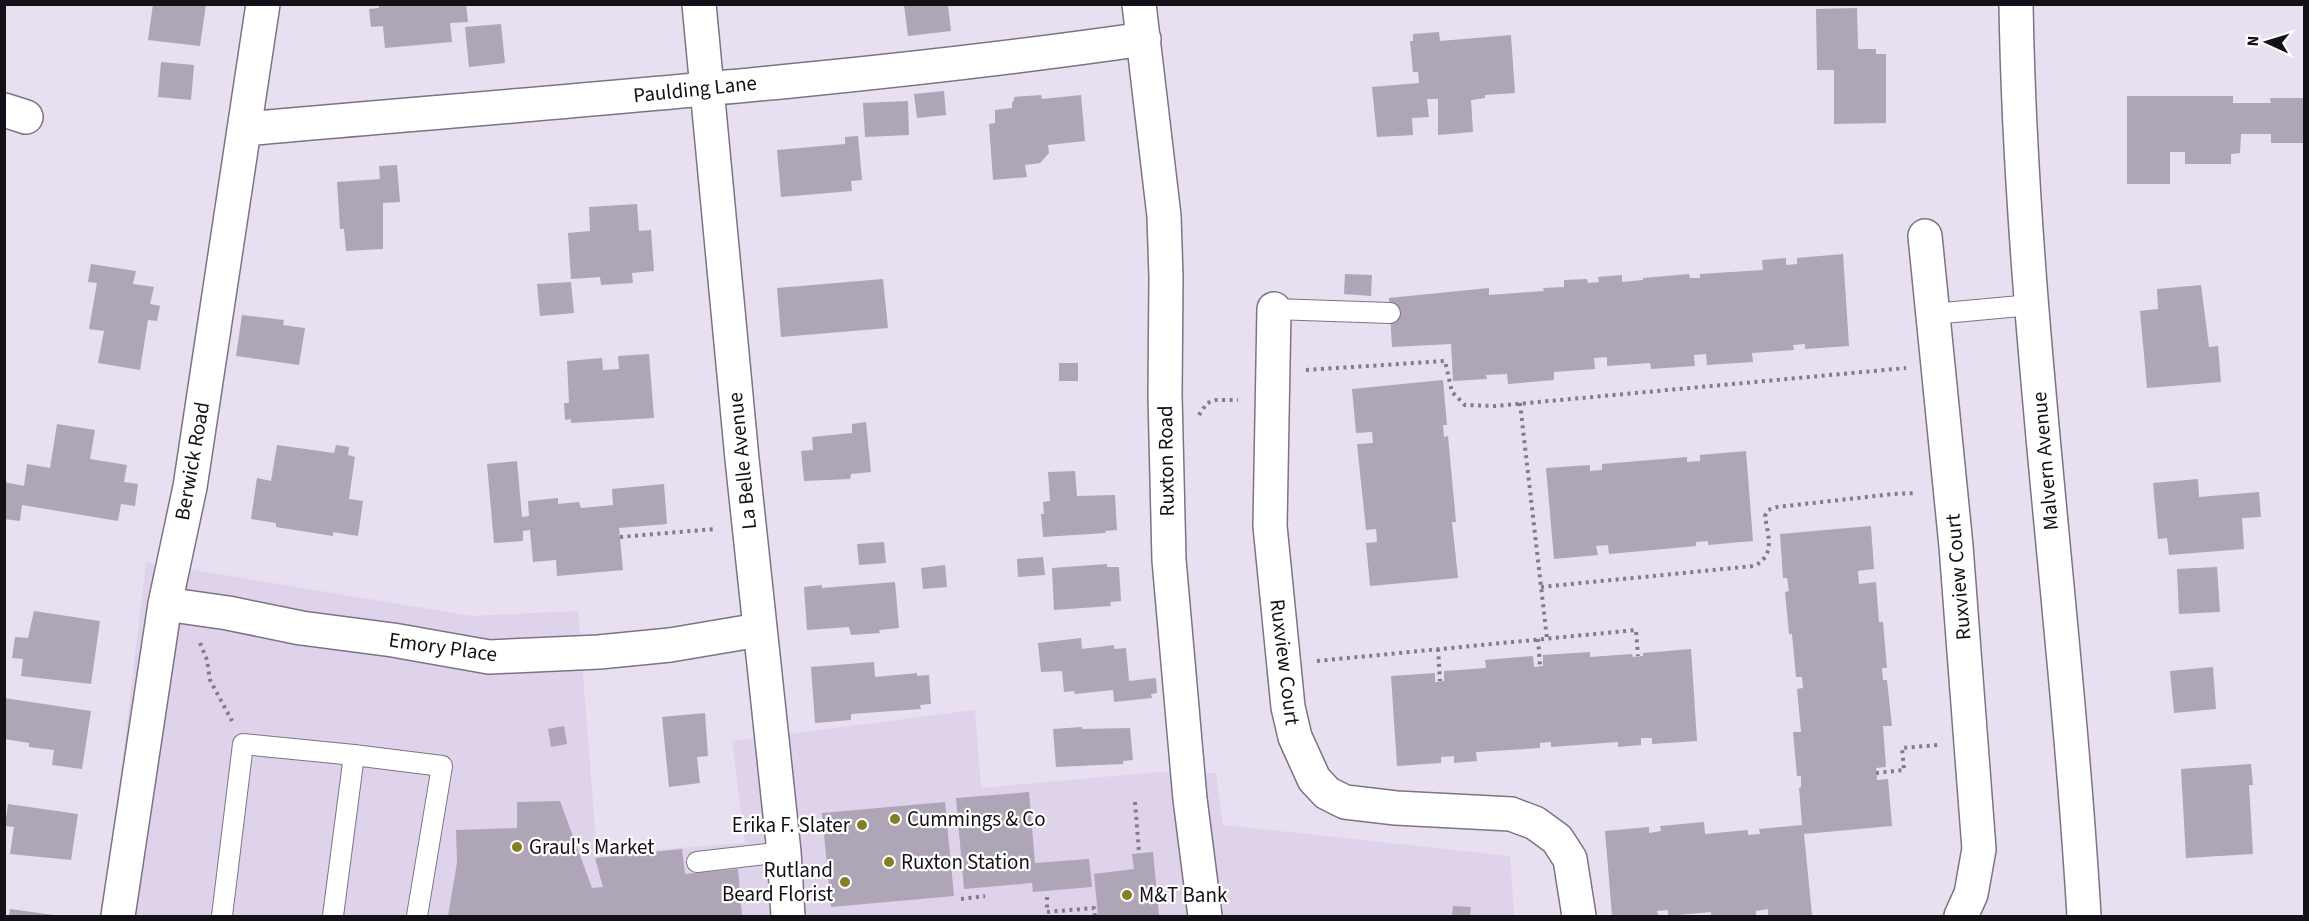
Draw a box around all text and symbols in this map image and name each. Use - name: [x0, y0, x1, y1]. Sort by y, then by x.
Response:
- north arrow: [2237, 12, 2297, 72]
- text: N: [2242, 35, 2264, 47]
- street label: Paulding Lane: [632, 68, 758, 110]
- street label: Malvern Avenue: [2024, 390, 2066, 532]
- street label: La Belle Avenue: [720, 391, 764, 531]
- street label: Berwick Road: [167, 399, 217, 523]
- street label: Ruxton Road: [1150, 405, 1182, 517]
- street label: Ruxview Court: [1938, 513, 1978, 641]
- street label: Ruxview Court: [1262, 597, 1308, 727]
- street label: Emory Place: [387, 625, 499, 669]
- place label: Cummings & Co: [907, 804, 1046, 834]
- place label: Erika F. Slater: [732, 810, 851, 840]
- marker: Cummings & Co: [888, 812, 902, 826]
- marker: Erika F. Slater: [855, 818, 869, 832]
- place label: Graul's Market: [529, 832, 654, 862]
- marker: Graul's Market: [510, 840, 524, 854]
- place label: Ruxton Station: [901, 847, 1030, 877]
- place label: Rutland Beard Florist: [722, 855, 833, 909]
- marker: Ruxton Station: [882, 855, 896, 869]
- marker: Rutland Beard Florist: [838, 875, 852, 889]
- place label: M&T Bank: [1139, 880, 1228, 910]
- marker: M&T Bank: [1120, 888, 1134, 902]

